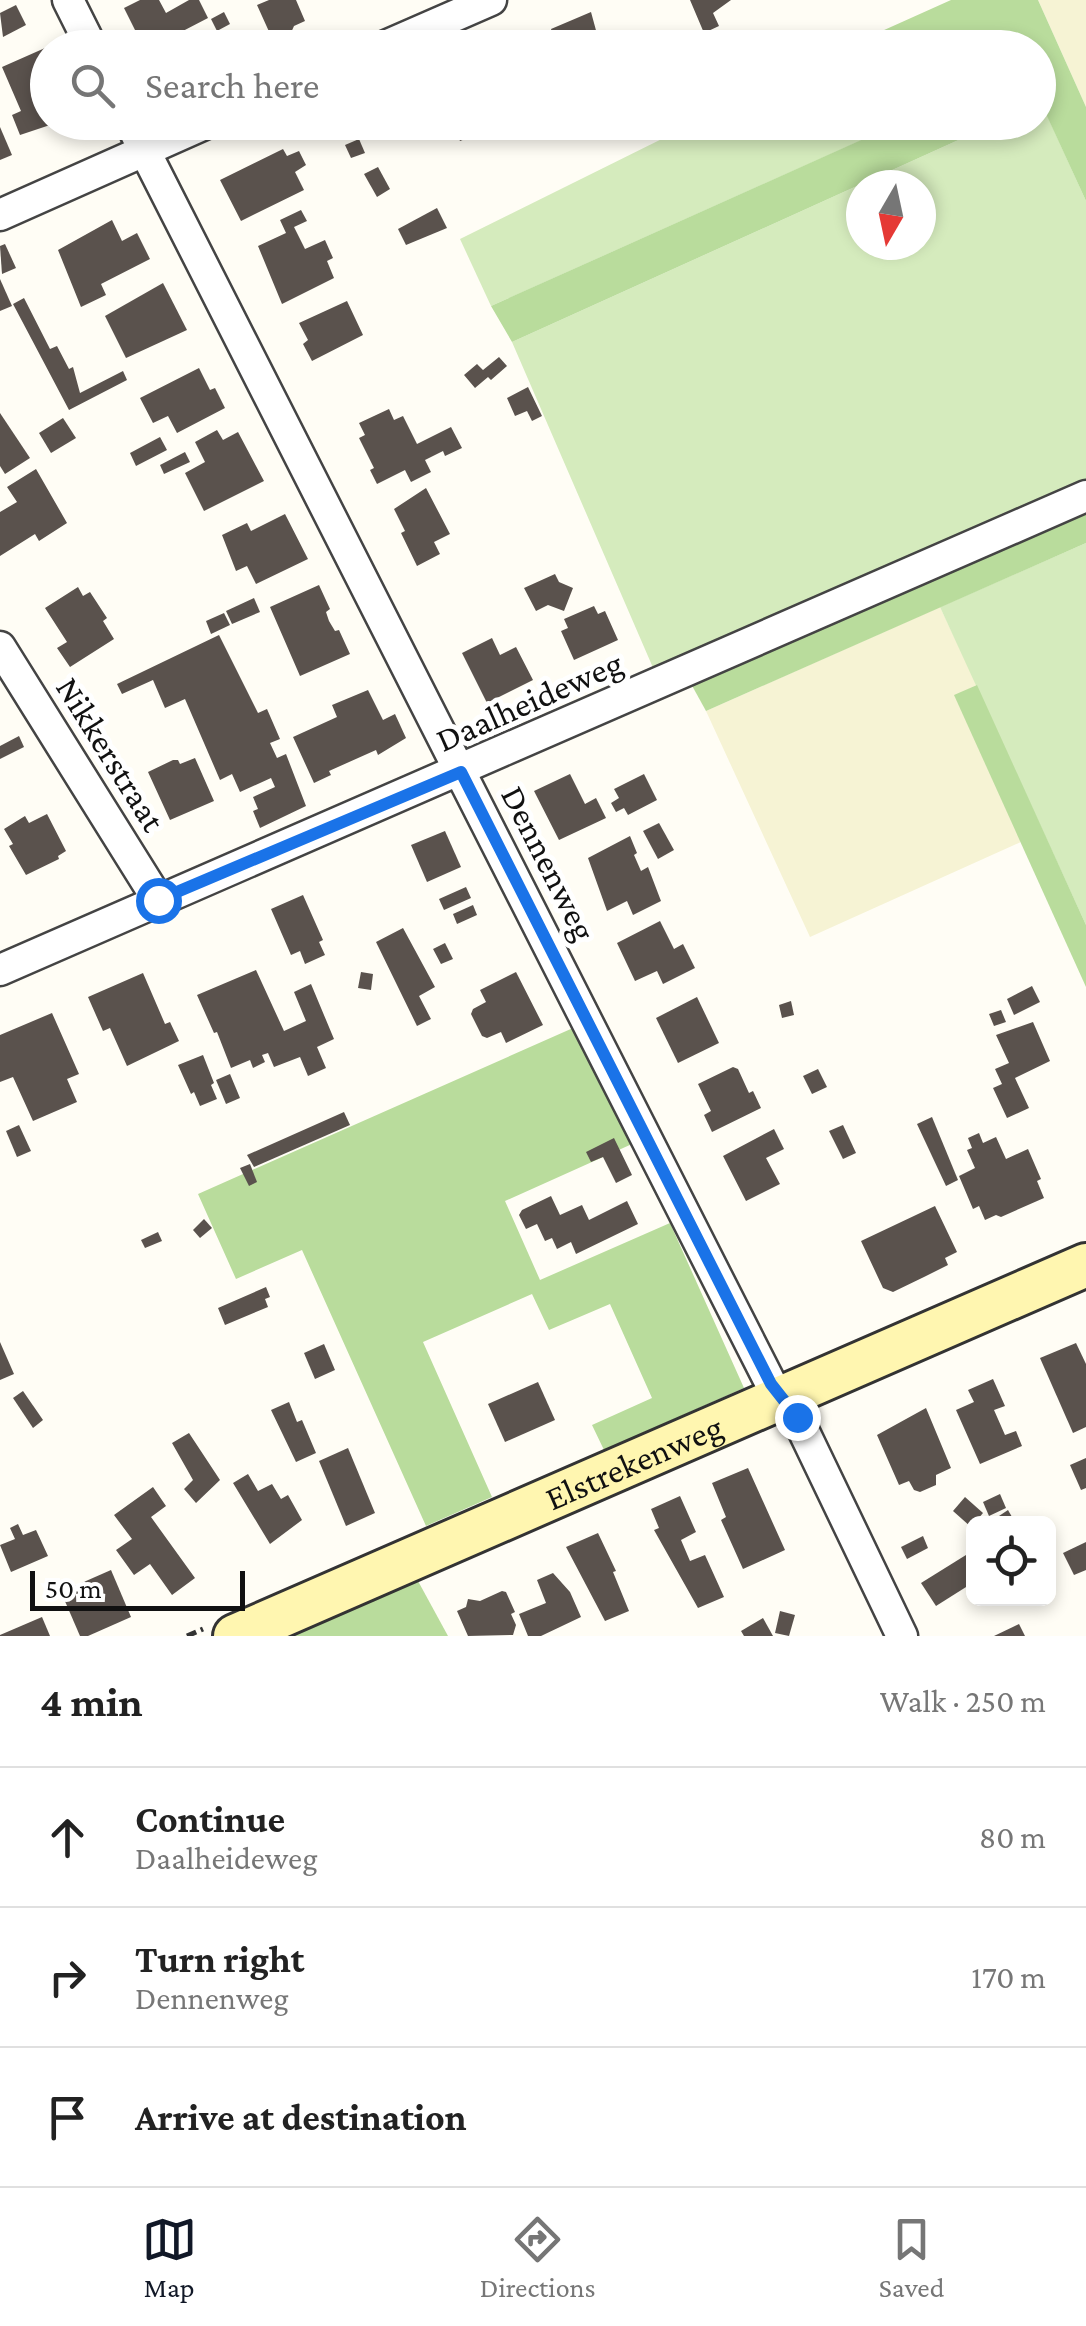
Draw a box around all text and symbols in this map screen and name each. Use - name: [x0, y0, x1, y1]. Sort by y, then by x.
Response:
- search box: [30, 30, 1056, 140]
- icon: search: [65, 58, 120, 113]
- text: Search here: [145, 64, 319, 106]
- north arrow: [846, 170, 936, 260]
- street label: Daalheideweg: [430, 643, 628, 760]
- street label: Nikkerstraat: [48, 670, 173, 839]
- street label: Dennenweg: [493, 779, 604, 947]
- route start: [136, 878, 182, 924]
- route end: [775, 1395, 821, 1441]
- street label: Elstrekenweg: [540, 1407, 728, 1518]
- map controls: [966, 1516, 1056, 1606]
- button: locate: [966, 1516, 1056, 1606]
- scale bar: [30, 1566, 245, 1610]
- text: 50 m: [45, 1573, 102, 1604]
- text: 4 min: [40, 1678, 143, 1725]
- text: Walk · 250 m: [880, 1683, 1046, 1719]
- text: Continue: [135, 1798, 285, 1840]
- icon: ahead: [40, 1810, 95, 1865]
- text: 80 m: [979, 1819, 1046, 1855]
- text: Daalheideweg: [135, 1840, 318, 1876]
- text: Turn right: [135, 1938, 304, 1980]
- icon: right: [40, 1950, 95, 2005]
- text: 170 m: [971, 1959, 1046, 1995]
- text: Dennenweg: [135, 1980, 289, 2016]
- icon: arrive: [40, 2090, 95, 2145]
- text: Arrive at destination: [135, 2096, 467, 2138]
- tab: Map: [142, 2212, 197, 2303]
- tab: Directions: [480, 2212, 596, 2303]
- tab: Saved: [879, 2212, 944, 2303]

